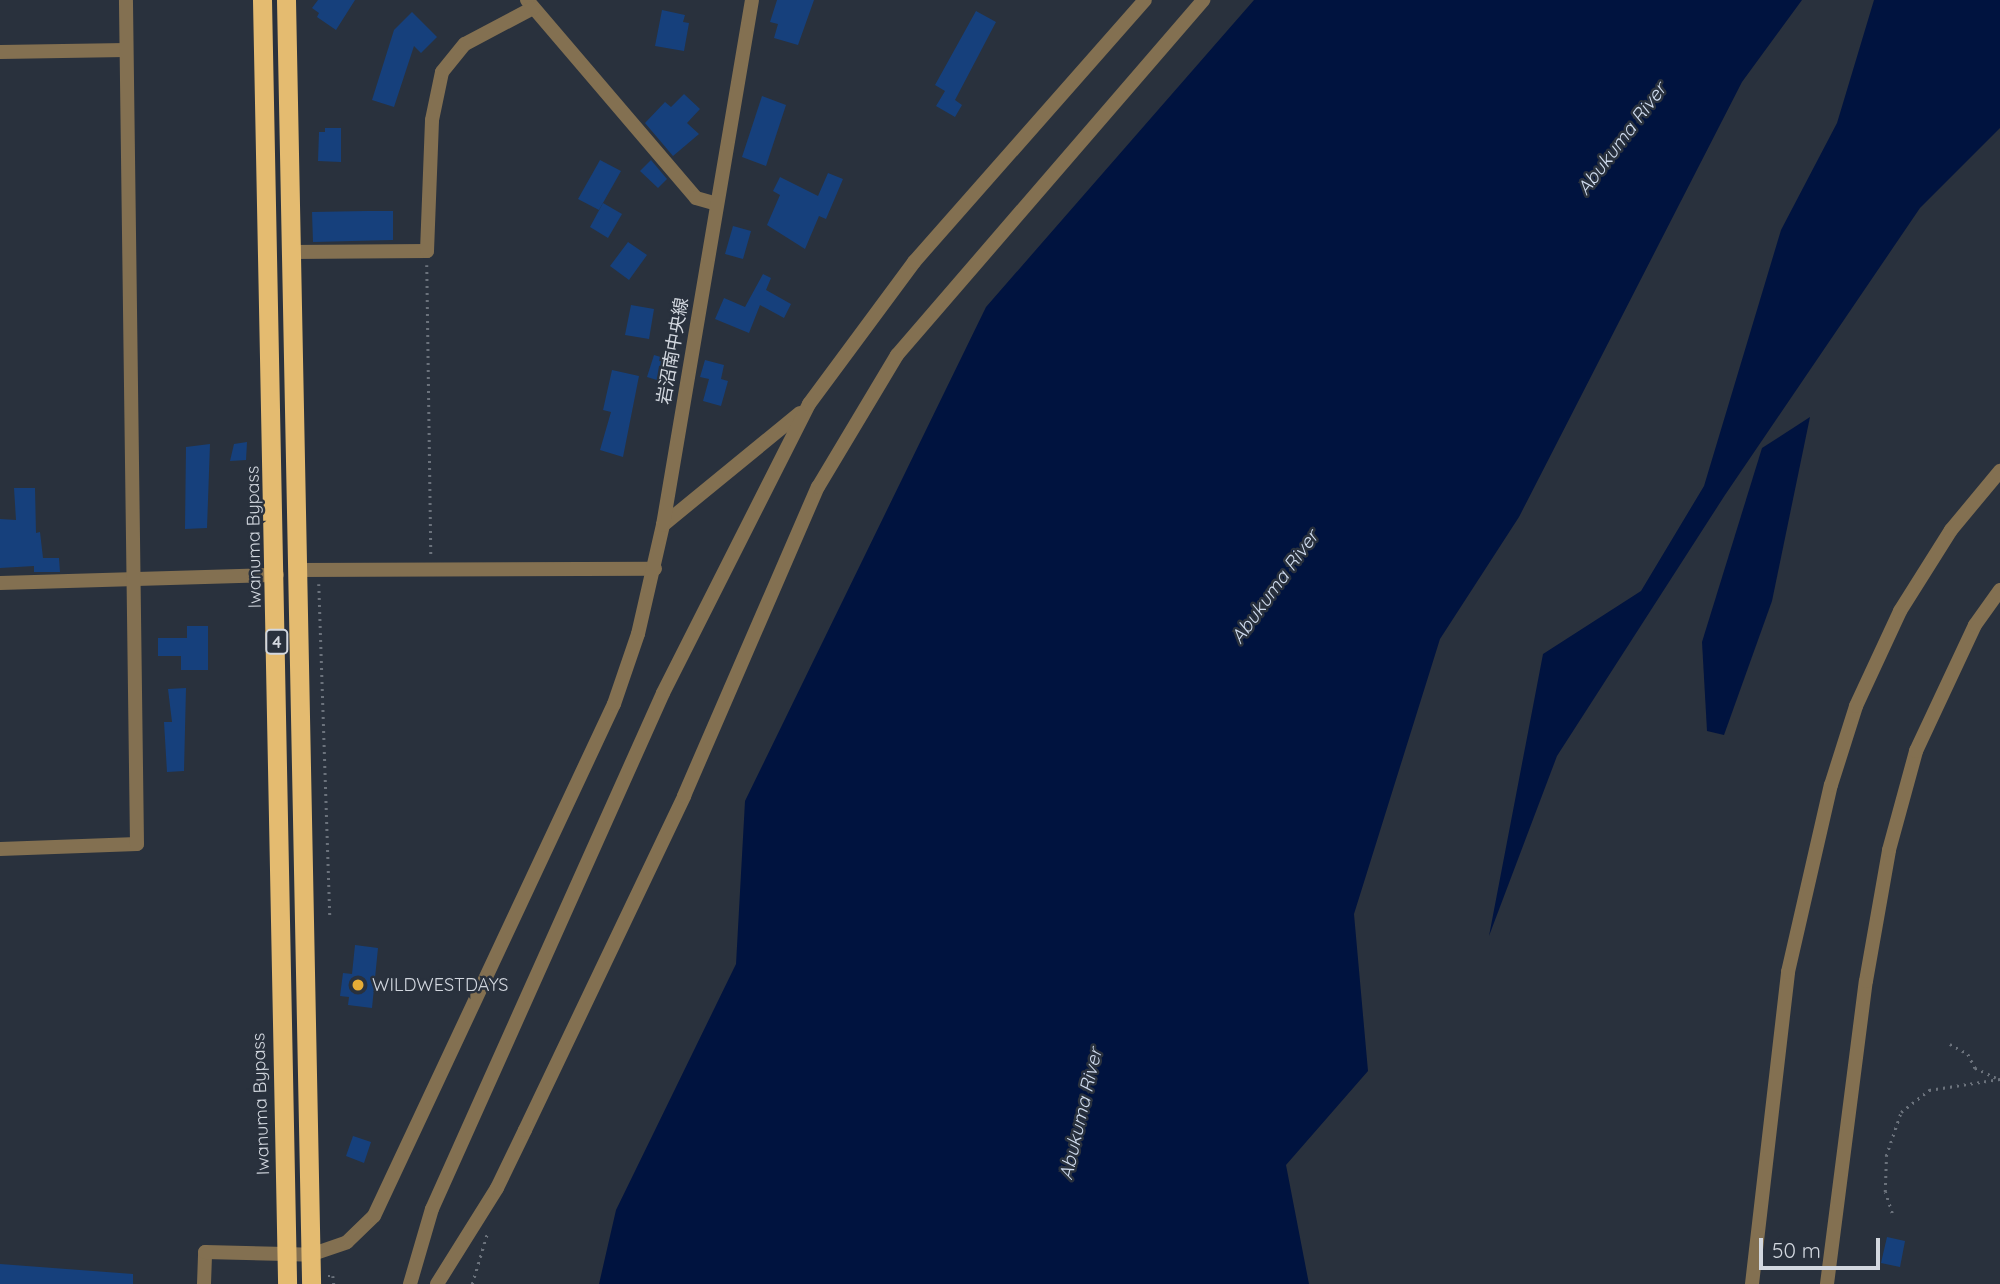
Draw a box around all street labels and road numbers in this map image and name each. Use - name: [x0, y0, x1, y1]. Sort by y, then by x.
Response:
- street label: 岩沼南中央線: [653, 296, 693, 406]
- street label: Iwanuma Bypass: [242, 466, 266, 608]
- road number: 4: [265, 629, 289, 654]
- street label: Iwanuma Bypass: [248, 1032, 274, 1176]

